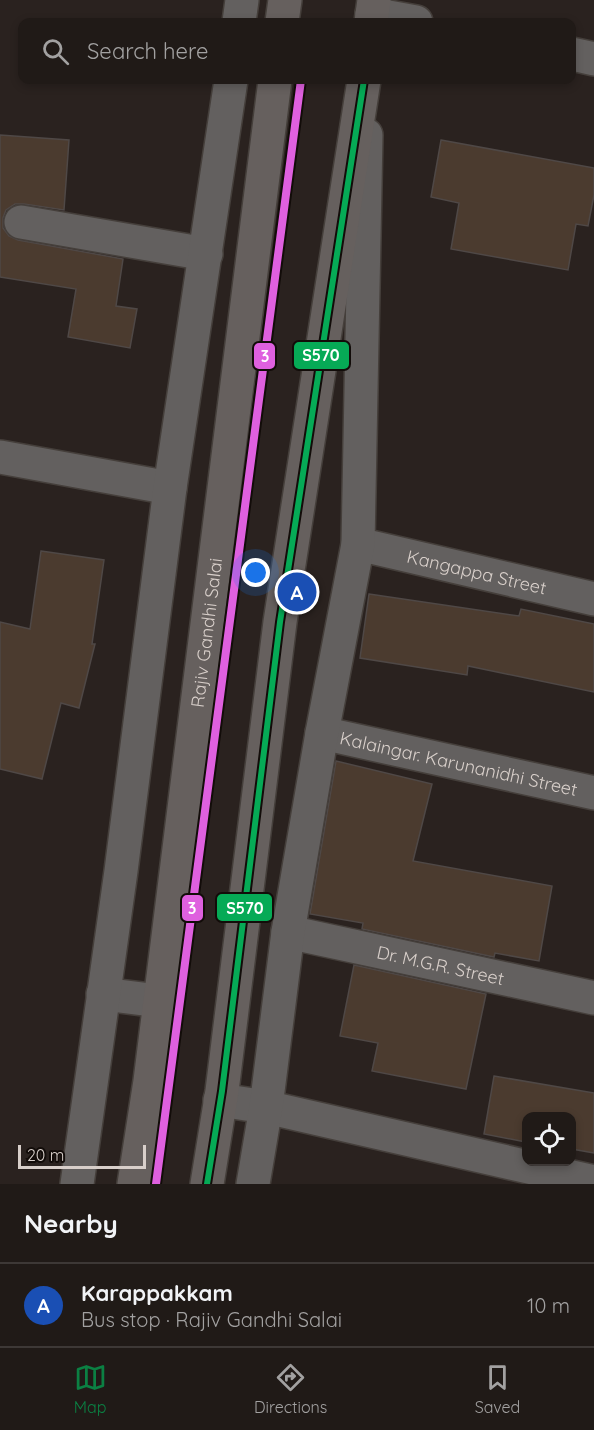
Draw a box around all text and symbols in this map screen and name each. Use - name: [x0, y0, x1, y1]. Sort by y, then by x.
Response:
- search box: [18, 18, 576, 84]
- icon: search: [39, 35, 72, 68]
- text: Search here: [87, 37, 208, 65]
- line badge: S570: [293, 341, 350, 370]
- line badge: 3: [253, 342, 276, 370]
- text: S570: [302, 345, 340, 365]
- text: 3: [261, 346, 269, 366]
- street label: Kangappa Street: [405, 544, 549, 599]
- street label: Rajiv Gandhi Salai: [185, 557, 227, 709]
- your location: [241, 558, 270, 587]
- pin: A: [278, 570, 316, 614]
- street label: Kalaingar. Karunanidhi Street: [338, 726, 580, 801]
- line badge: S570: [216, 893, 273, 922]
- line badge: 3: [181, 894, 204, 922]
- text: 3: [188, 898, 196, 918]
- text: S570: [226, 898, 264, 918]
- street label: Dr. M.G.R. Street: [375, 940, 506, 990]
- map controls: [522, 1112, 576, 1166]
- button: locate: [522, 1112, 576, 1166]
- scale bar: [18, 1142, 146, 1170]
- text: 20 m: [27, 1145, 64, 1165]
- text: Nearby: [24, 1207, 118, 1240]
- text: Karappakkam: [81, 1279, 233, 1307]
- text: A: [37, 1293, 50, 1318]
- text: 10 m: [527, 1293, 570, 1318]
- text: Bus stop · Rajiv Gandhi Salai: [81, 1307, 342, 1332]
- tab: Map: [74, 1361, 107, 1417]
- tab: Directions: [254, 1361, 327, 1417]
- tab: Saved: [475, 1361, 520, 1417]

